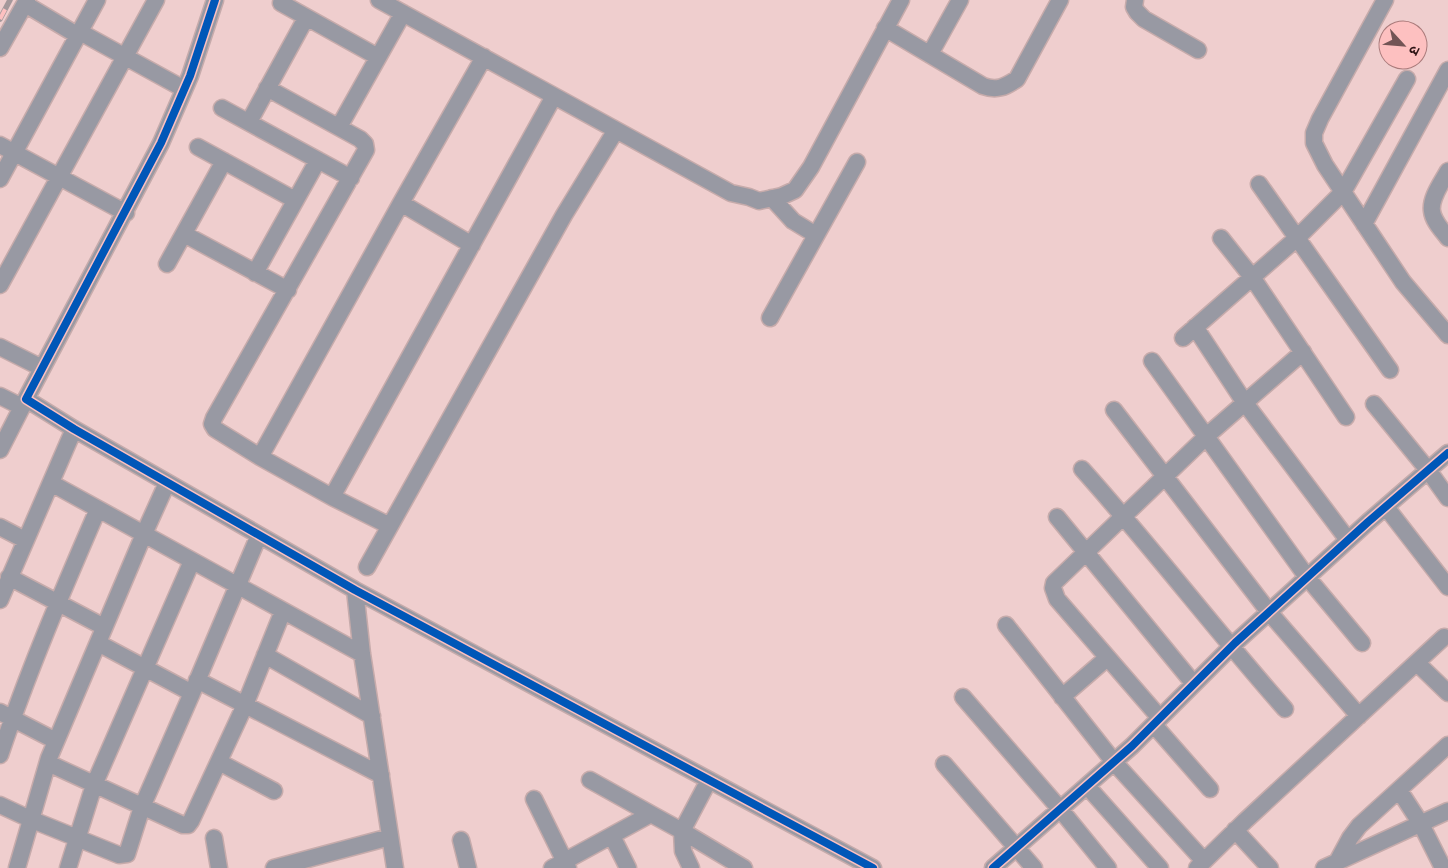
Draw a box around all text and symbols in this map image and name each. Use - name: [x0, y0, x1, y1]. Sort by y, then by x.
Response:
- north arrow: [1378, 20, 1428, 70]
- text: उ: [1405, 44, 1424, 59]

